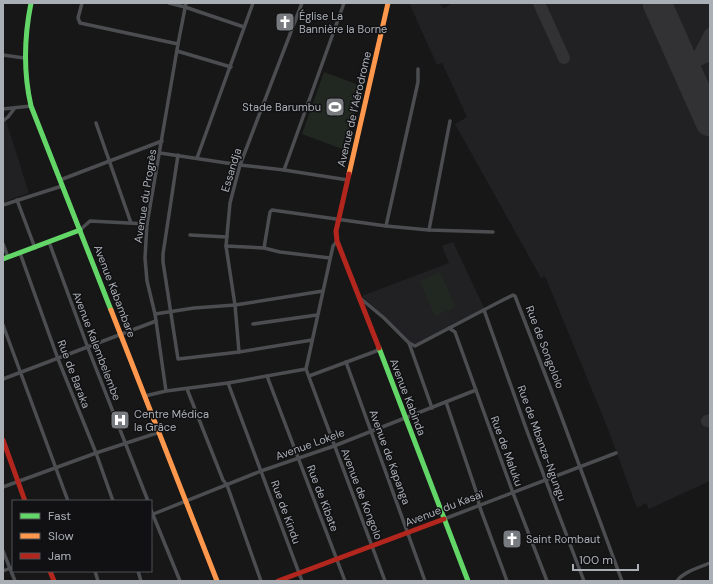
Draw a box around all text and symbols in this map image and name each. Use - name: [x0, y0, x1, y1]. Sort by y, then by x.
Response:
- place label: Église La Bannière la Borne: [299, 9, 387, 36]
- church icon: Église La Bannière la Borne: [274, 11, 296, 33]
- street label: Avenue de l’Aérodrome: [334, 50, 374, 168]
- sports icon: Stade Barumbu: [324, 96, 346, 118]
- place label: Stade Barumbu: [242, 100, 321, 114]
- street label: Essandja: [218, 146, 244, 194]
- street label: Avenue du Progrès: [131, 148, 159, 244]
- street label: Avenue Kabambare: [91, 243, 139, 339]
- street label: Avenue Kalembelembe: [70, 289, 124, 403]
- street label: Rue de Songololo: [523, 304, 567, 390]
- street label: Rue de Baraka: [55, 338, 93, 410]
- street label: Avenue Kabinda: [387, 357, 429, 437]
- street label: Rue de Mbanza-Ngungu: [515, 383, 569, 503]
- place label: Centre Médica la Grâce: [134, 407, 209, 434]
- street label: Avenue de Kapanga: [366, 408, 414, 506]
- hospital icon: Centre Médica la Grâce: [109, 409, 131, 431]
- street label: Rue de Maluku: [488, 414, 526, 488]
- street label: Avenue Lokele: [274, 425, 346, 463]
- street label: Avenue de Kongolo: [338, 446, 386, 542]
- street label: Rue de Kibate: [304, 463, 342, 533]
- street label: Rue de Kindu: [268, 478, 304, 546]
- street label: Avenue du Kasaï: [403, 486, 486, 529]
- legend: [12, 500, 152, 572]
- text: Fast: [48, 508, 71, 524]
- text: Slow: [48, 528, 74, 544]
- church icon: Saint Rombaut: [501, 528, 523, 550]
- place label: Saint Rombaut: [526, 532, 601, 546]
- scale bar: [573, 546, 638, 572]
- text: Jam: [48, 548, 71, 564]
- text: 100 m: [579, 552, 613, 568]

